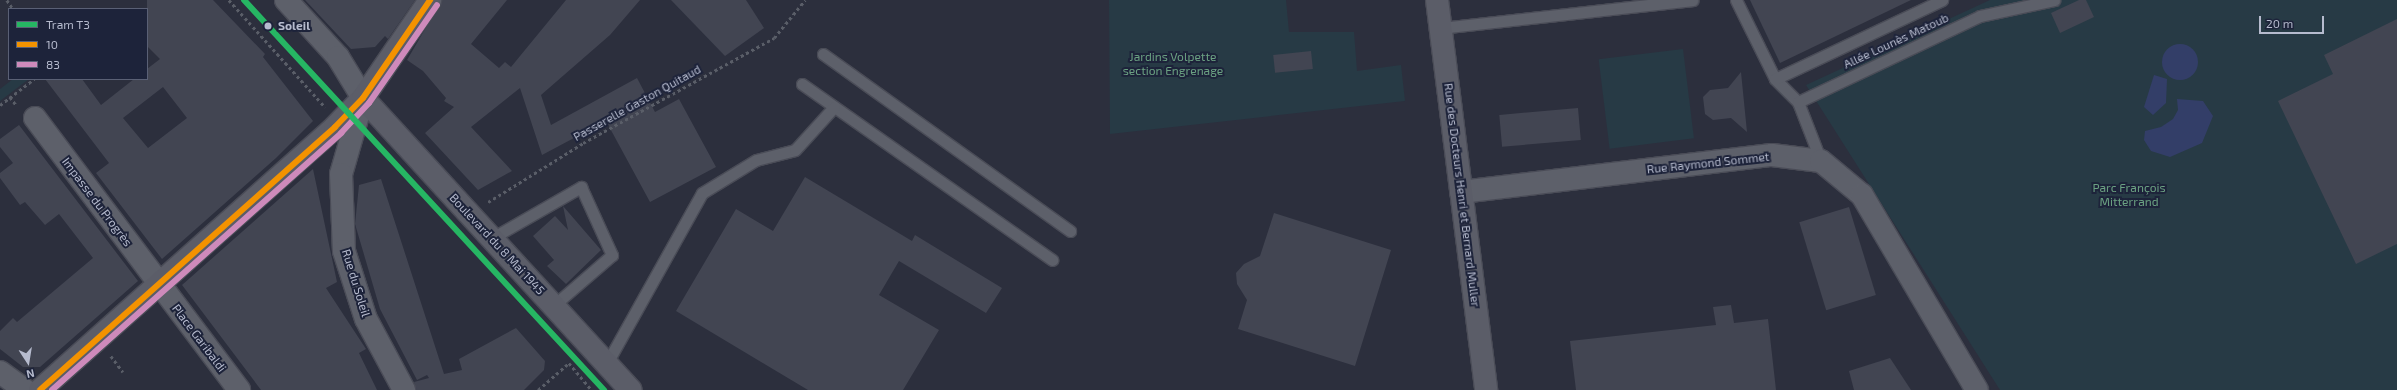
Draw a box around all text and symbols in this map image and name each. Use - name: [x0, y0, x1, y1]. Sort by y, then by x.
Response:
- legend: [8, 8, 148, 80]
- scale bar: [2261, 8, 2326, 34]
- street label: Allée Lounès Matoub: [1841, 10, 1951, 72]
- text: 20 m: [2266, 16, 2293, 30]
- text: Tram T3: [46, 17, 90, 31]
- marker: Soleil: [261, 19, 275, 33]
- place label: Soleil: [278, 19, 310, 33]
- text: 10: [46, 37, 58, 51]
- park label: Jardins Volpette section Engrenage: [1123, 50, 1223, 78]
- text: 83: [46, 57, 60, 71]
- street label: Passerelle Gaston Quitaud: [571, 62, 703, 144]
- street label: Rue des Docteurs Henri et Bernard Muller: [1441, 82, 1483, 308]
- street label: Rue Raymond Sommet: [1646, 149, 1770, 177]
- street label: Impasse du Progrès: [59, 155, 135, 249]
- park label: Parc François Mitterrand: [2092, 181, 2166, 209]
- street label: Boulevard du 8 Mai 1945: [446, 191, 548, 297]
- street label: Rue du Soleil: [339, 247, 373, 319]
- street label: Place Garibaldi: [169, 301, 229, 375]
- north arrow: [8, 342, 48, 382]
- text: N: [25, 367, 36, 381]

